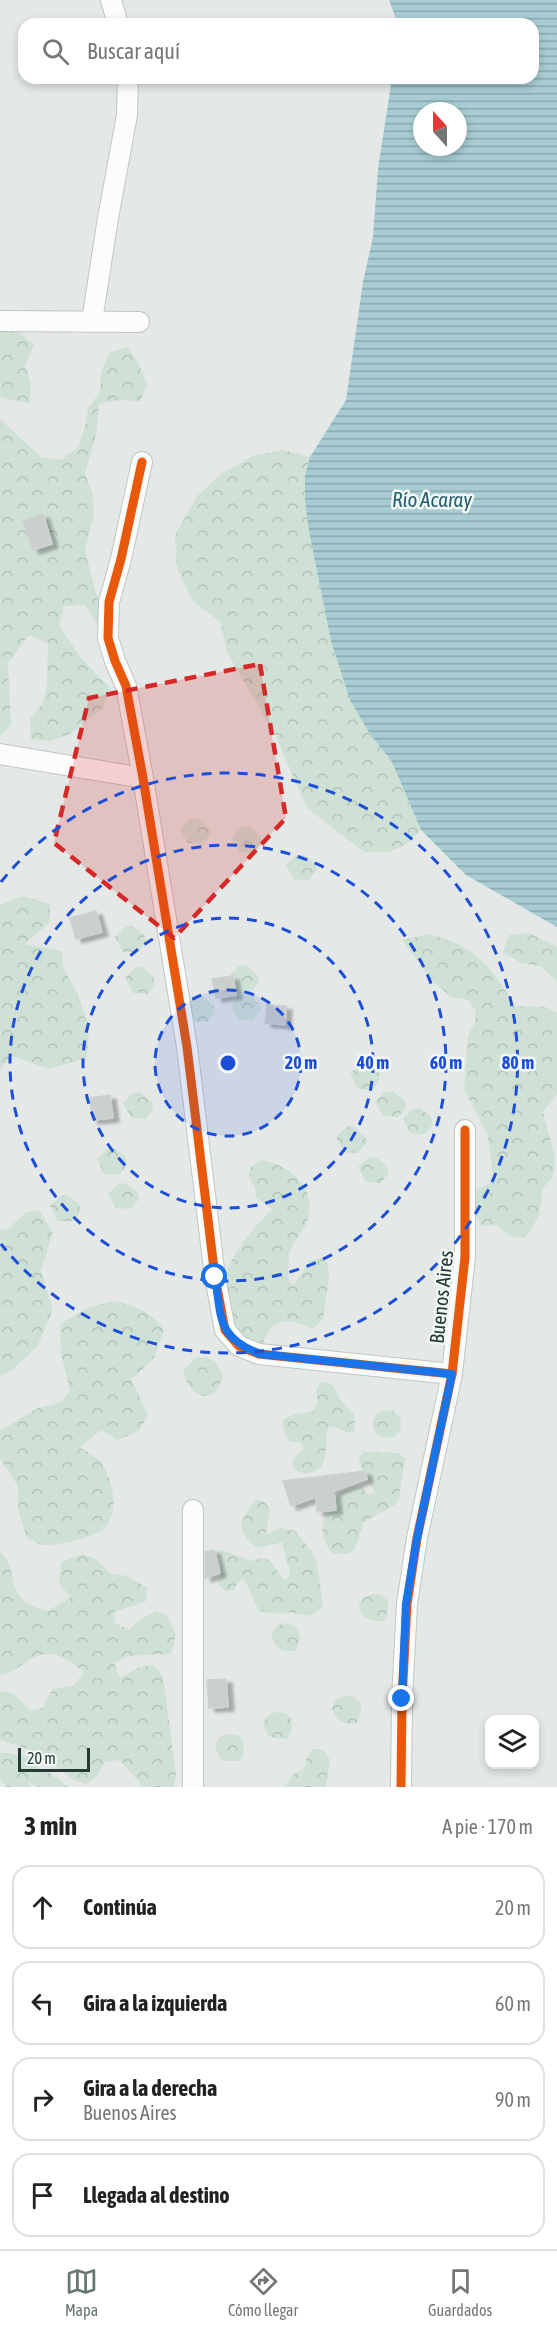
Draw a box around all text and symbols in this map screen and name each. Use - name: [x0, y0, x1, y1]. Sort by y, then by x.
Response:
- search box: [18, 18, 539, 84]
- icon: search: [39, 35, 72, 68]
- text: Buscar aquí: [87, 38, 180, 64]
- north arrow: [413, 102, 467, 156]
- water label: Río Acaray: [392, 487, 472, 511]
- text: 20 m: [285, 1052, 317, 1073]
- text: 40 m: [356, 1052, 389, 1073]
- text: 60 m: [430, 1052, 462, 1073]
- text: 80 m: [502, 1052, 534, 1073]
- centre of rings: [218, 1053, 238, 1073]
- street label: Buenos Aires: [425, 1249, 457, 1345]
- route start: [201, 1263, 227, 1289]
- route end: [388, 1685, 414, 1711]
- map controls: [485, 1715, 539, 1769]
- button: layers: [485, 1715, 539, 1769]
- scale bar: [18, 1745, 90, 1772]
- text: 20 m: [27, 1749, 56, 1767]
- text: 3 min: [24, 1811, 77, 1841]
- text: A pie · 170 m: [442, 1815, 533, 1838]
- icon: ahead: [26, 1891, 59, 1924]
- text: Continúa: [83, 1894, 157, 1920]
- text: 20 m: [495, 1896, 531, 1919]
- icon: left: [26, 1987, 59, 2020]
- text: Gira a la izquierda: [83, 1990, 227, 2016]
- text: 60 m: [495, 1992, 531, 2015]
- text: Gira a la derecha: [83, 2075, 217, 2101]
- icon: right: [26, 2083, 59, 2116]
- text: 90 m: [495, 2088, 531, 2111]
- text: Buenos Aires: [83, 2101, 177, 2124]
- icon: arrive: [26, 2179, 59, 2212]
- text: Llegada al destino: [83, 2182, 230, 2208]
- tab: Mapa: [65, 2265, 98, 2319]
- tab: Cómo llegar: [228, 2265, 298, 2319]
- tab: Guardados: [428, 2265, 492, 2319]

